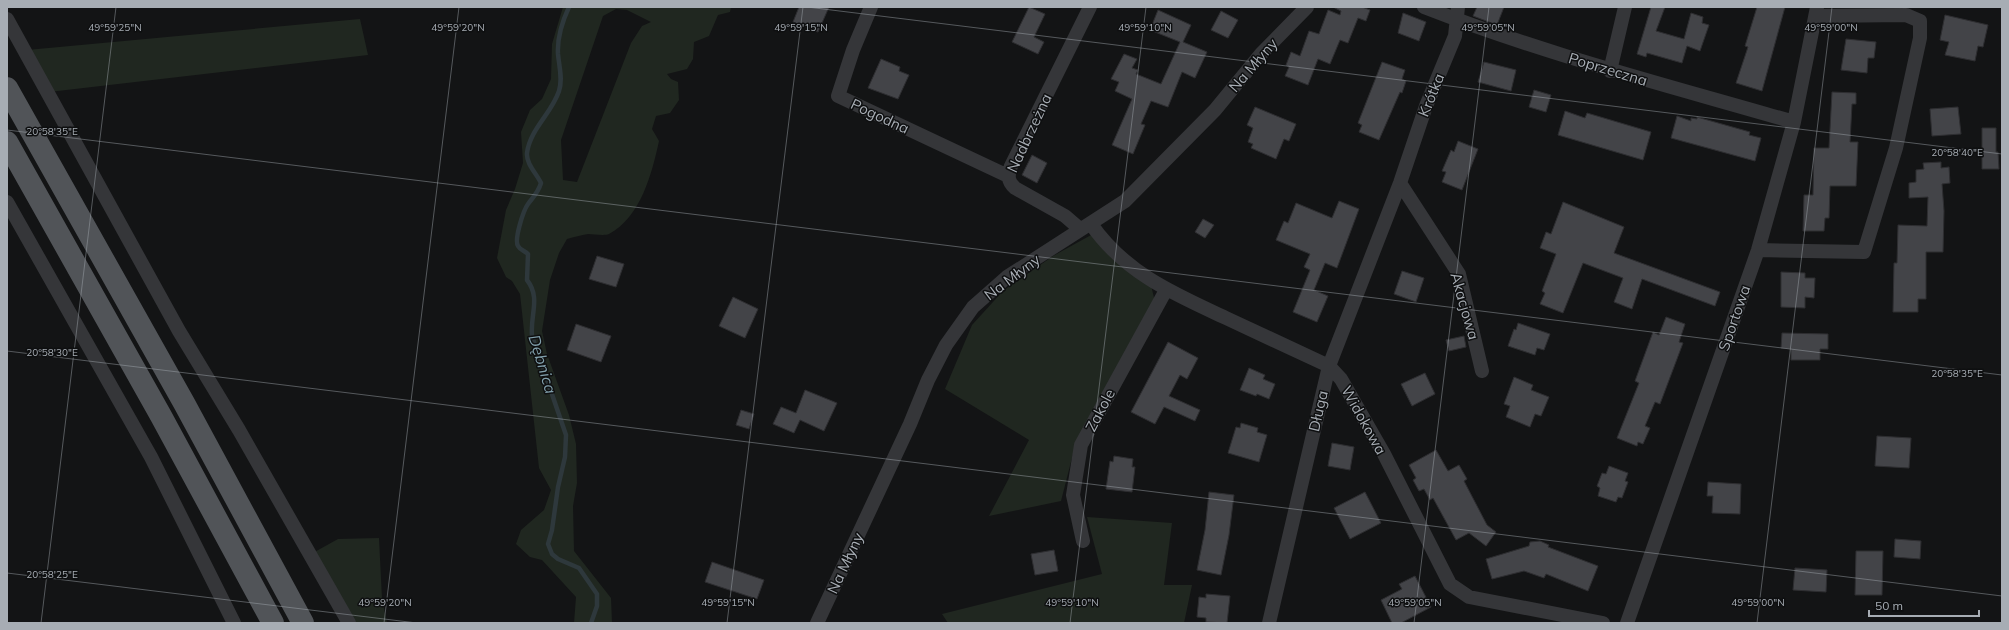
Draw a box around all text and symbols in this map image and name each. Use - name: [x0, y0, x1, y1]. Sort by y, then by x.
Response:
- text: 49°59'25"N: [88, 21, 142, 34]
- text: 49°59'20"N: [431, 21, 485, 34]
- text: 49°59'15"N: [774, 21, 828, 34]
- text: 49°59'10"N: [1118, 21, 1172, 34]
- text: 49°59'05"N: [1461, 21, 1515, 34]
- text: 49°59'00"N: [1804, 21, 1858, 34]
- street label: Na Młyny: [1224, 34, 1282, 96]
- street label: Poprzeczna: [1566, 48, 1650, 90]
- street label: Krótka: [1414, 70, 1448, 120]
- street label: Nadbrzeżna: [1002, 90, 1056, 176]
- street label: Pogodna: [848, 94, 912, 138]
- text: 20°58'35"E: [26, 125, 78, 138]
- text: 20°58'40"E: [1931, 146, 1983, 159]
- street label: Na Młyny: [980, 250, 1044, 304]
- street label: Akacjowa: [1446, 270, 1484, 342]
- street label: Sportowa: [1714, 283, 1754, 353]
- water label: Dębnica: [525, 332, 562, 396]
- text: 20°58'30"E: [26, 346, 78, 359]
- text: 20°58'35"E: [1931, 367, 1983, 380]
- street label: Widokowa: [1337, 382, 1391, 458]
- street label: Zakole: [1081, 385, 1119, 435]
- street label: Długa: [1304, 389, 1332, 433]
- street label: Na Młyny: [823, 529, 867, 597]
- text: 20°58'25"E: [26, 568, 78, 581]
- scale bar: [1869, 592, 1979, 618]
- text: 49°59'20"N: [358, 596, 412, 609]
- text: 49°59'15"N: [701, 596, 755, 609]
- text: 49°59'10"N: [1045, 596, 1099, 609]
- text: 49°59'05"N: [1388, 596, 1442, 609]
- text: 49°59'00"N: [1731, 596, 1785, 609]
- text: 50 m: [1875, 598, 1903, 613]

